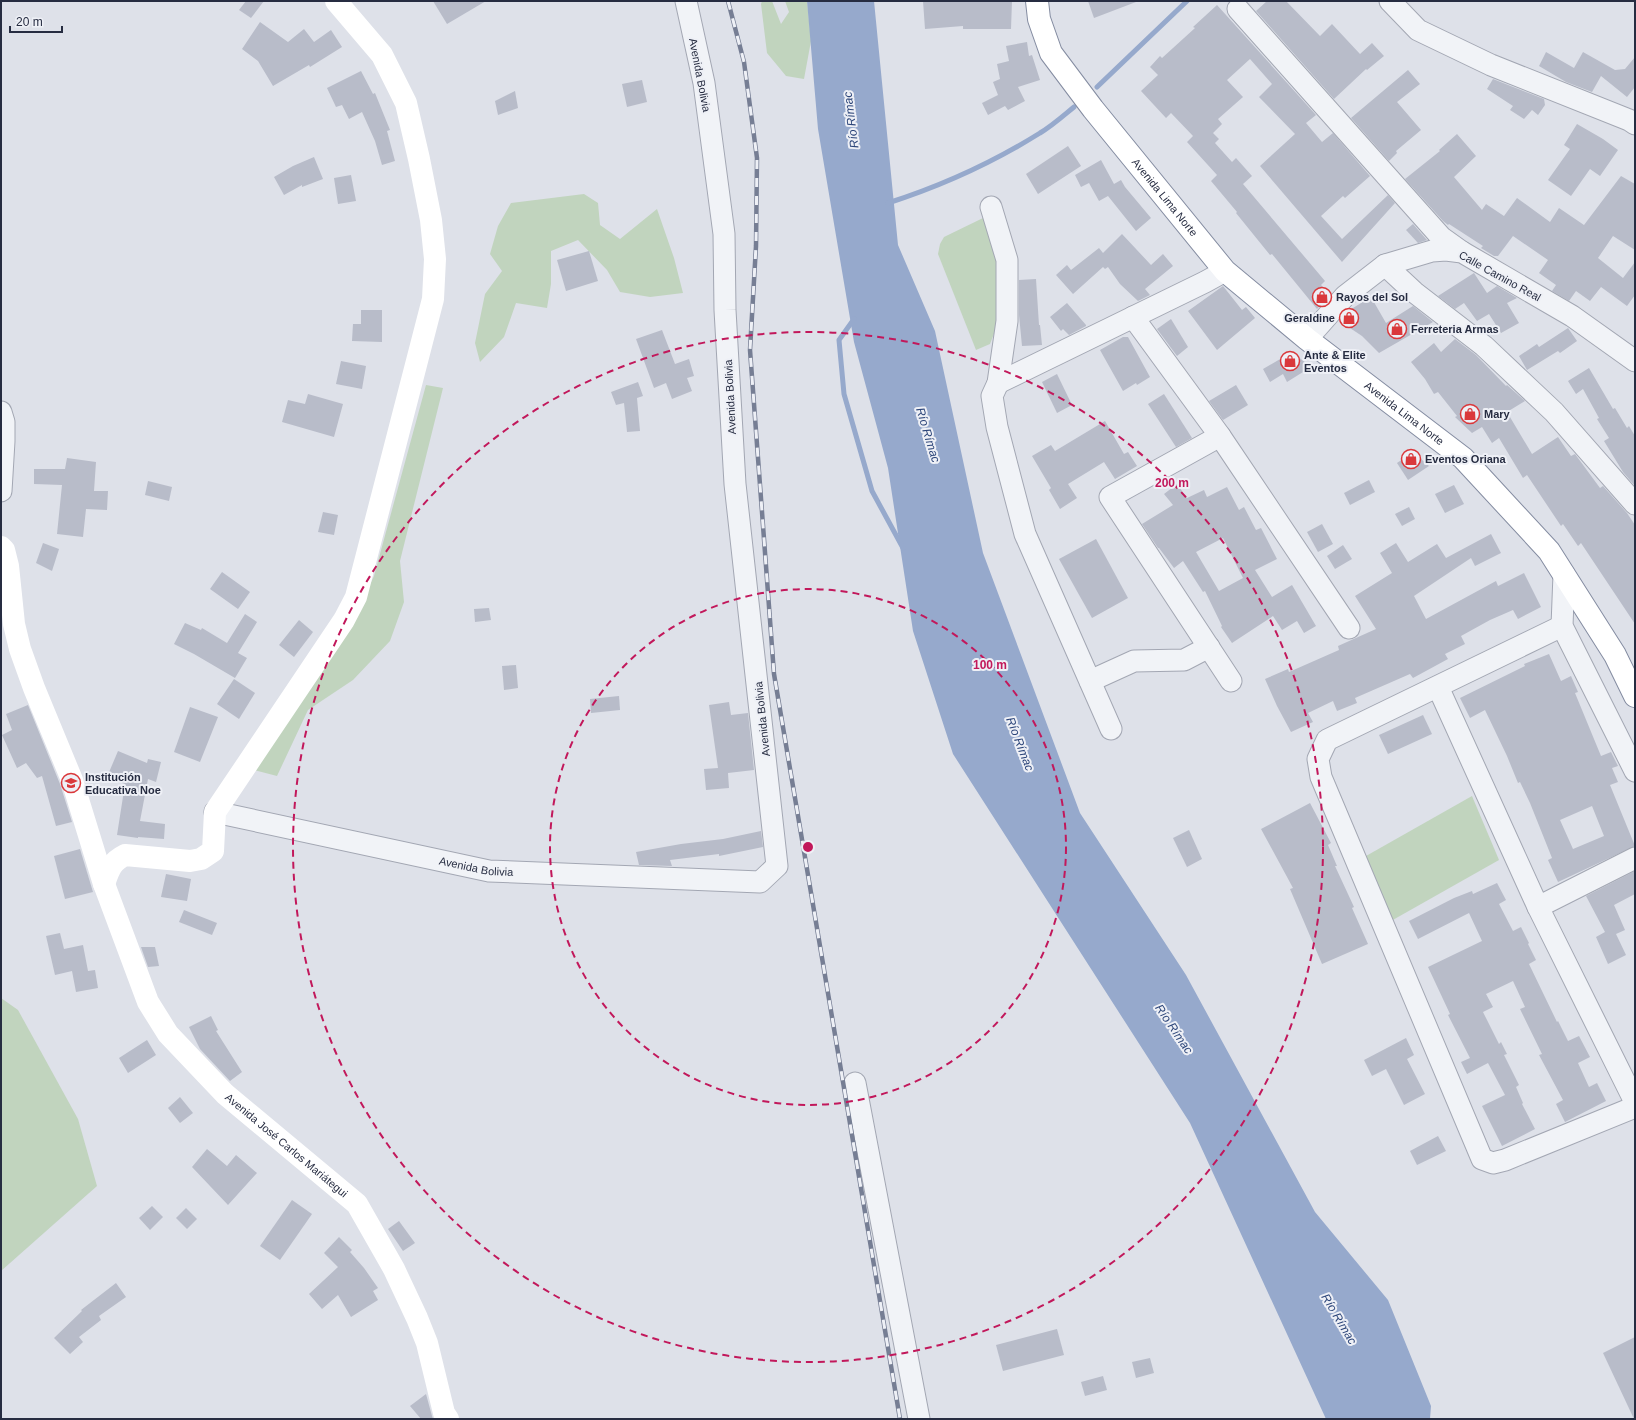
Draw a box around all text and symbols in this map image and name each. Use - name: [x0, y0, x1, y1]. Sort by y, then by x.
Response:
- scale bar: [10, 8, 62, 34]
- text: 20 m: [16, 15, 43, 29]
- street label: Avenida Bolivia: [687, 37, 713, 114]
- water label: Río Rímac: [841, 91, 861, 149]
- street label: Avenida Lima Norte: [1130, 156, 1200, 238]
- street label: Calle Camino Real: [1457, 249, 1543, 303]
- shop icon: Rayos del Sol: [1311, 286, 1333, 308]
- place label: Rayos del Sol: [1336, 291, 1408, 303]
- shop icon: Geraldine: [1338, 307, 1360, 329]
- place label: Geraldine: [1284, 312, 1335, 324]
- shop icon: Ferreteria Armas: [1386, 318, 1408, 340]
- place label: Ferreteria Armas: [1411, 323, 1499, 335]
- place label: Ante & Elite Eventos: [1304, 349, 1366, 374]
- shop icon: Ante & Elite Eventos: [1279, 350, 1301, 372]
- street label: Avenida Bolivia: [722, 358, 738, 435]
- street label: Avenida Lima Norte: [1362, 379, 1446, 447]
- shop icon: Mary: [1459, 403, 1481, 425]
- water label: Río Rímac: [913, 406, 943, 464]
- place label: Mary: [1484, 408, 1511, 420]
- shop icon: Eventos Oriana: [1400, 448, 1422, 470]
- place label: Eventos Oriana: [1425, 453, 1507, 465]
- text: 200 m: [1155, 476, 1189, 490]
- text: 100 m: [973, 658, 1007, 672]
- street label: Avenida Bolivia: [752, 680, 772, 757]
- water label: Río Rímac: [1003, 715, 1037, 773]
- place label: Institución Educativa Noe: [85, 771, 161, 796]
- school or university icon: Institución Educativa Noe: [60, 772, 82, 794]
- centre of rings: [801, 840, 815, 854]
- street label: Avenida Bolivia: [438, 854, 514, 878]
- water label: Río Rímac: [1152, 1002, 1196, 1056]
- street label: Avenida José Carlos Mariátegui: [223, 1091, 350, 1200]
- water label: Río Rímac: [1318, 1291, 1360, 1347]

